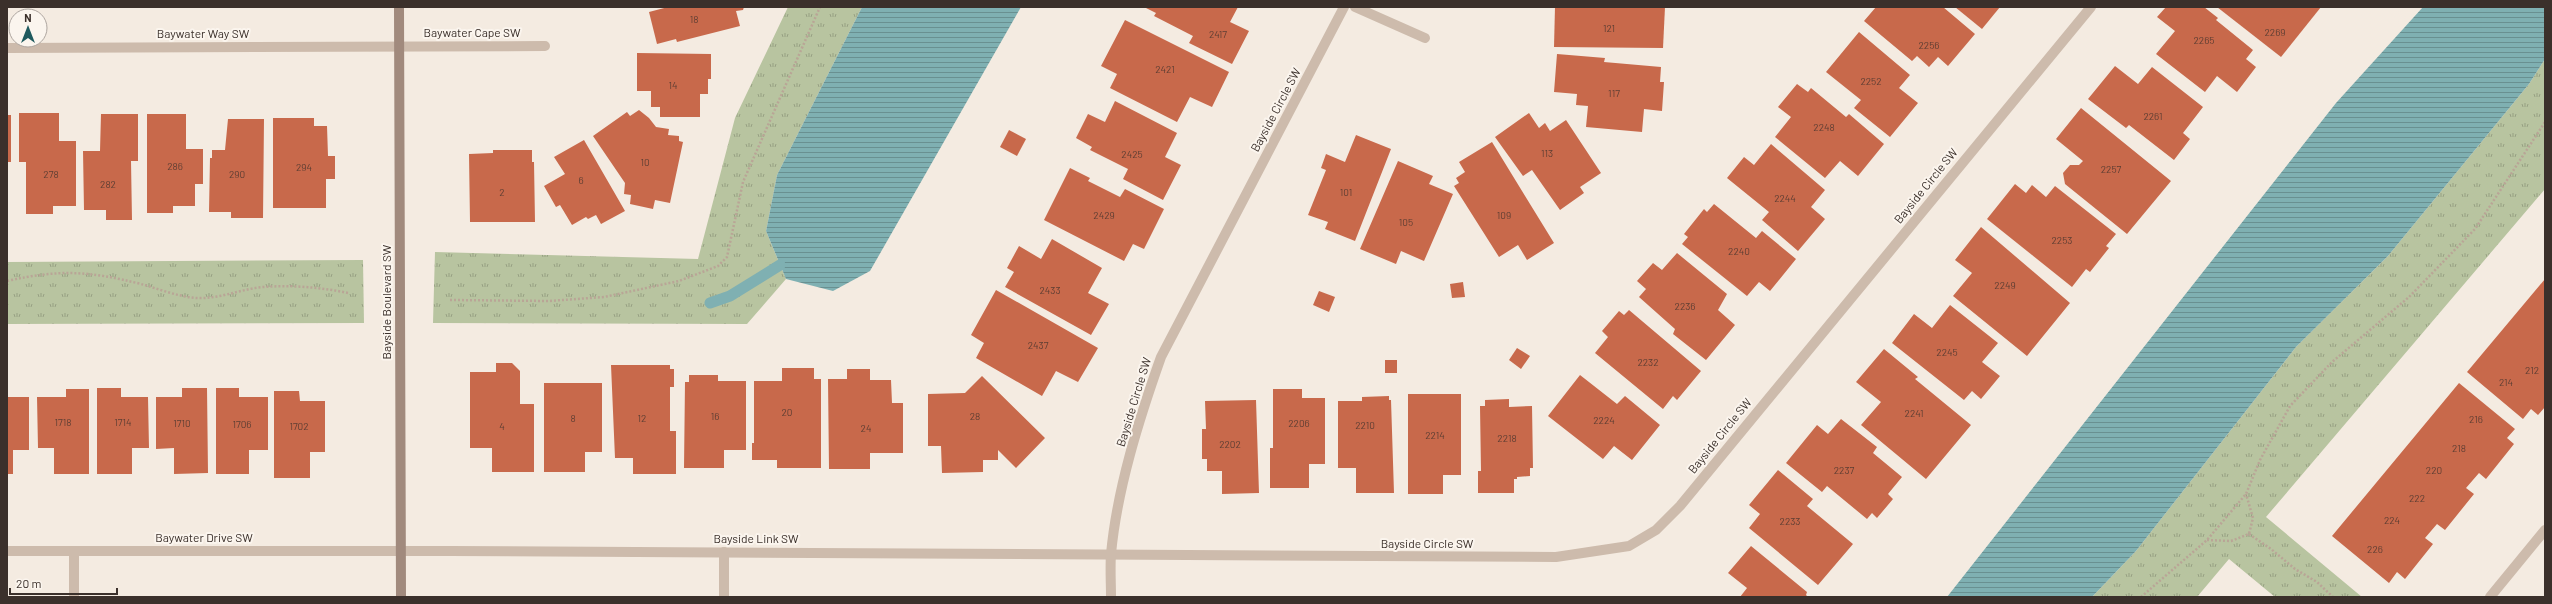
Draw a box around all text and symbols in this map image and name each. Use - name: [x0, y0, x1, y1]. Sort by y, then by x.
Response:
- north arrow: [8, 8, 48, 48]
- text: N: [24, 11, 32, 24]
- house number: 18: [690, 13, 698, 25]
- house number: 121: [1603, 22, 1615, 34]
- street label: Baywater Cape SW: [423, 25, 521, 39]
- street label: Baywater Way SW: [157, 26, 250, 40]
- house number: 2269: [2264, 26, 2286, 38]
- house number: 2417: [1209, 28, 1227, 40]
- house number: 2265: [2193, 34, 2215, 46]
- house number: 2256: [1918, 39, 1940, 51]
- house number: 2421: [1155, 63, 1175, 75]
- street label: Bayside Circle SW: [1247, 65, 1303, 154]
- house number: 2252: [1860, 75, 1882, 87]
- house number: 14: [668, 79, 678, 91]
- house number: 117: [1608, 87, 1620, 99]
- house number: 2261: [2143, 110, 2163, 122]
- house number: 2248: [1813, 121, 1835, 133]
- street label: Bayside Circle SW: [1891, 145, 1960, 226]
- house number: 113: [1541, 147, 1553, 159]
- house number: 2425: [1121, 148, 1143, 160]
- house number: 10: [640, 156, 650, 168]
- house number: 286: [167, 160, 183, 172]
- house number: 294: [296, 161, 312, 173]
- house number: 2257: [2101, 163, 2122, 175]
- house number: 278: [43, 168, 59, 180]
- house number: 290: [229, 168, 245, 180]
- house number: 6: [578, 174, 584, 186]
- house number: 282: [100, 178, 116, 190]
- house number: 2: [499, 186, 505, 198]
- house number: 101: [1340, 186, 1352, 198]
- house number: 2244: [1774, 192, 1796, 204]
- house number: 2429: [1093, 209, 1115, 221]
- house number: 109: [1497, 209, 1511, 221]
- house number: 105: [1399, 216, 1413, 228]
- house number: 2253: [2051, 234, 2073, 246]
- street label: Bayside Boulevard SW: [379, 244, 393, 359]
- house number: 2240: [1728, 245, 1750, 257]
- house number: 2249: [1994, 279, 2016, 291]
- house number: 2433: [1039, 284, 1061, 296]
- house number: 2236: [1675, 300, 1695, 312]
- house number: 2437: [1028, 339, 1049, 351]
- house number: 2245: [1936, 346, 1958, 358]
- street label: Bayside Circle SW: [1113, 355, 1153, 448]
- house number: 2232: [1637, 356, 1659, 368]
- house number: 212: [2525, 364, 2539, 376]
- house number: 214: [2499, 376, 2513, 388]
- street label: Bayside Circle SW: [1685, 395, 1754, 476]
- house number: 20: [781, 406, 793, 418]
- house number: 2241: [1905, 407, 1923, 419]
- house number: 16: [711, 410, 719, 422]
- house number: 28: [970, 410, 980, 422]
- house number: 8: [570, 412, 576, 424]
- house number: 12: [638, 412, 646, 424]
- house number: 216: [2469, 413, 2483, 425]
- house number: 2224: [1593, 414, 1615, 426]
- house number: 1718: [55, 416, 71, 428]
- house number: 1714: [114, 416, 132, 428]
- house number: 1710: [173, 417, 191, 429]
- house number: 2206: [1288, 417, 1310, 429]
- house number: 1706: [232, 418, 252, 430]
- house number: 2210: [1355, 419, 1375, 431]
- house number: 1702: [289, 420, 309, 432]
- house number: 4: [499, 420, 505, 432]
- house number: 24: [861, 422, 871, 434]
- house number: 2214: [1425, 429, 1445, 441]
- house number: 2218: [1497, 432, 1517, 444]
- house number: 2202: [1219, 438, 1241, 450]
- house number: 218: [2452, 442, 2466, 454]
- house number: 2237: [1834, 464, 1855, 476]
- house number: 220: [2426, 464, 2442, 476]
- house number: 222: [2409, 492, 2425, 504]
- house number: 224: [2384, 514, 2400, 526]
- house number: 2233: [1780, 515, 1800, 527]
- street label: Baywater Drive SW: [155, 530, 253, 544]
- street label: Bayside Link SW: [713, 531, 799, 545]
- street label: Bayside Circle SW: [1381, 536, 1474, 550]
- house number: 226: [2367, 543, 2383, 555]
- scale bar: [10, 570, 117, 596]
- text: 20 m: [16, 576, 42, 590]

